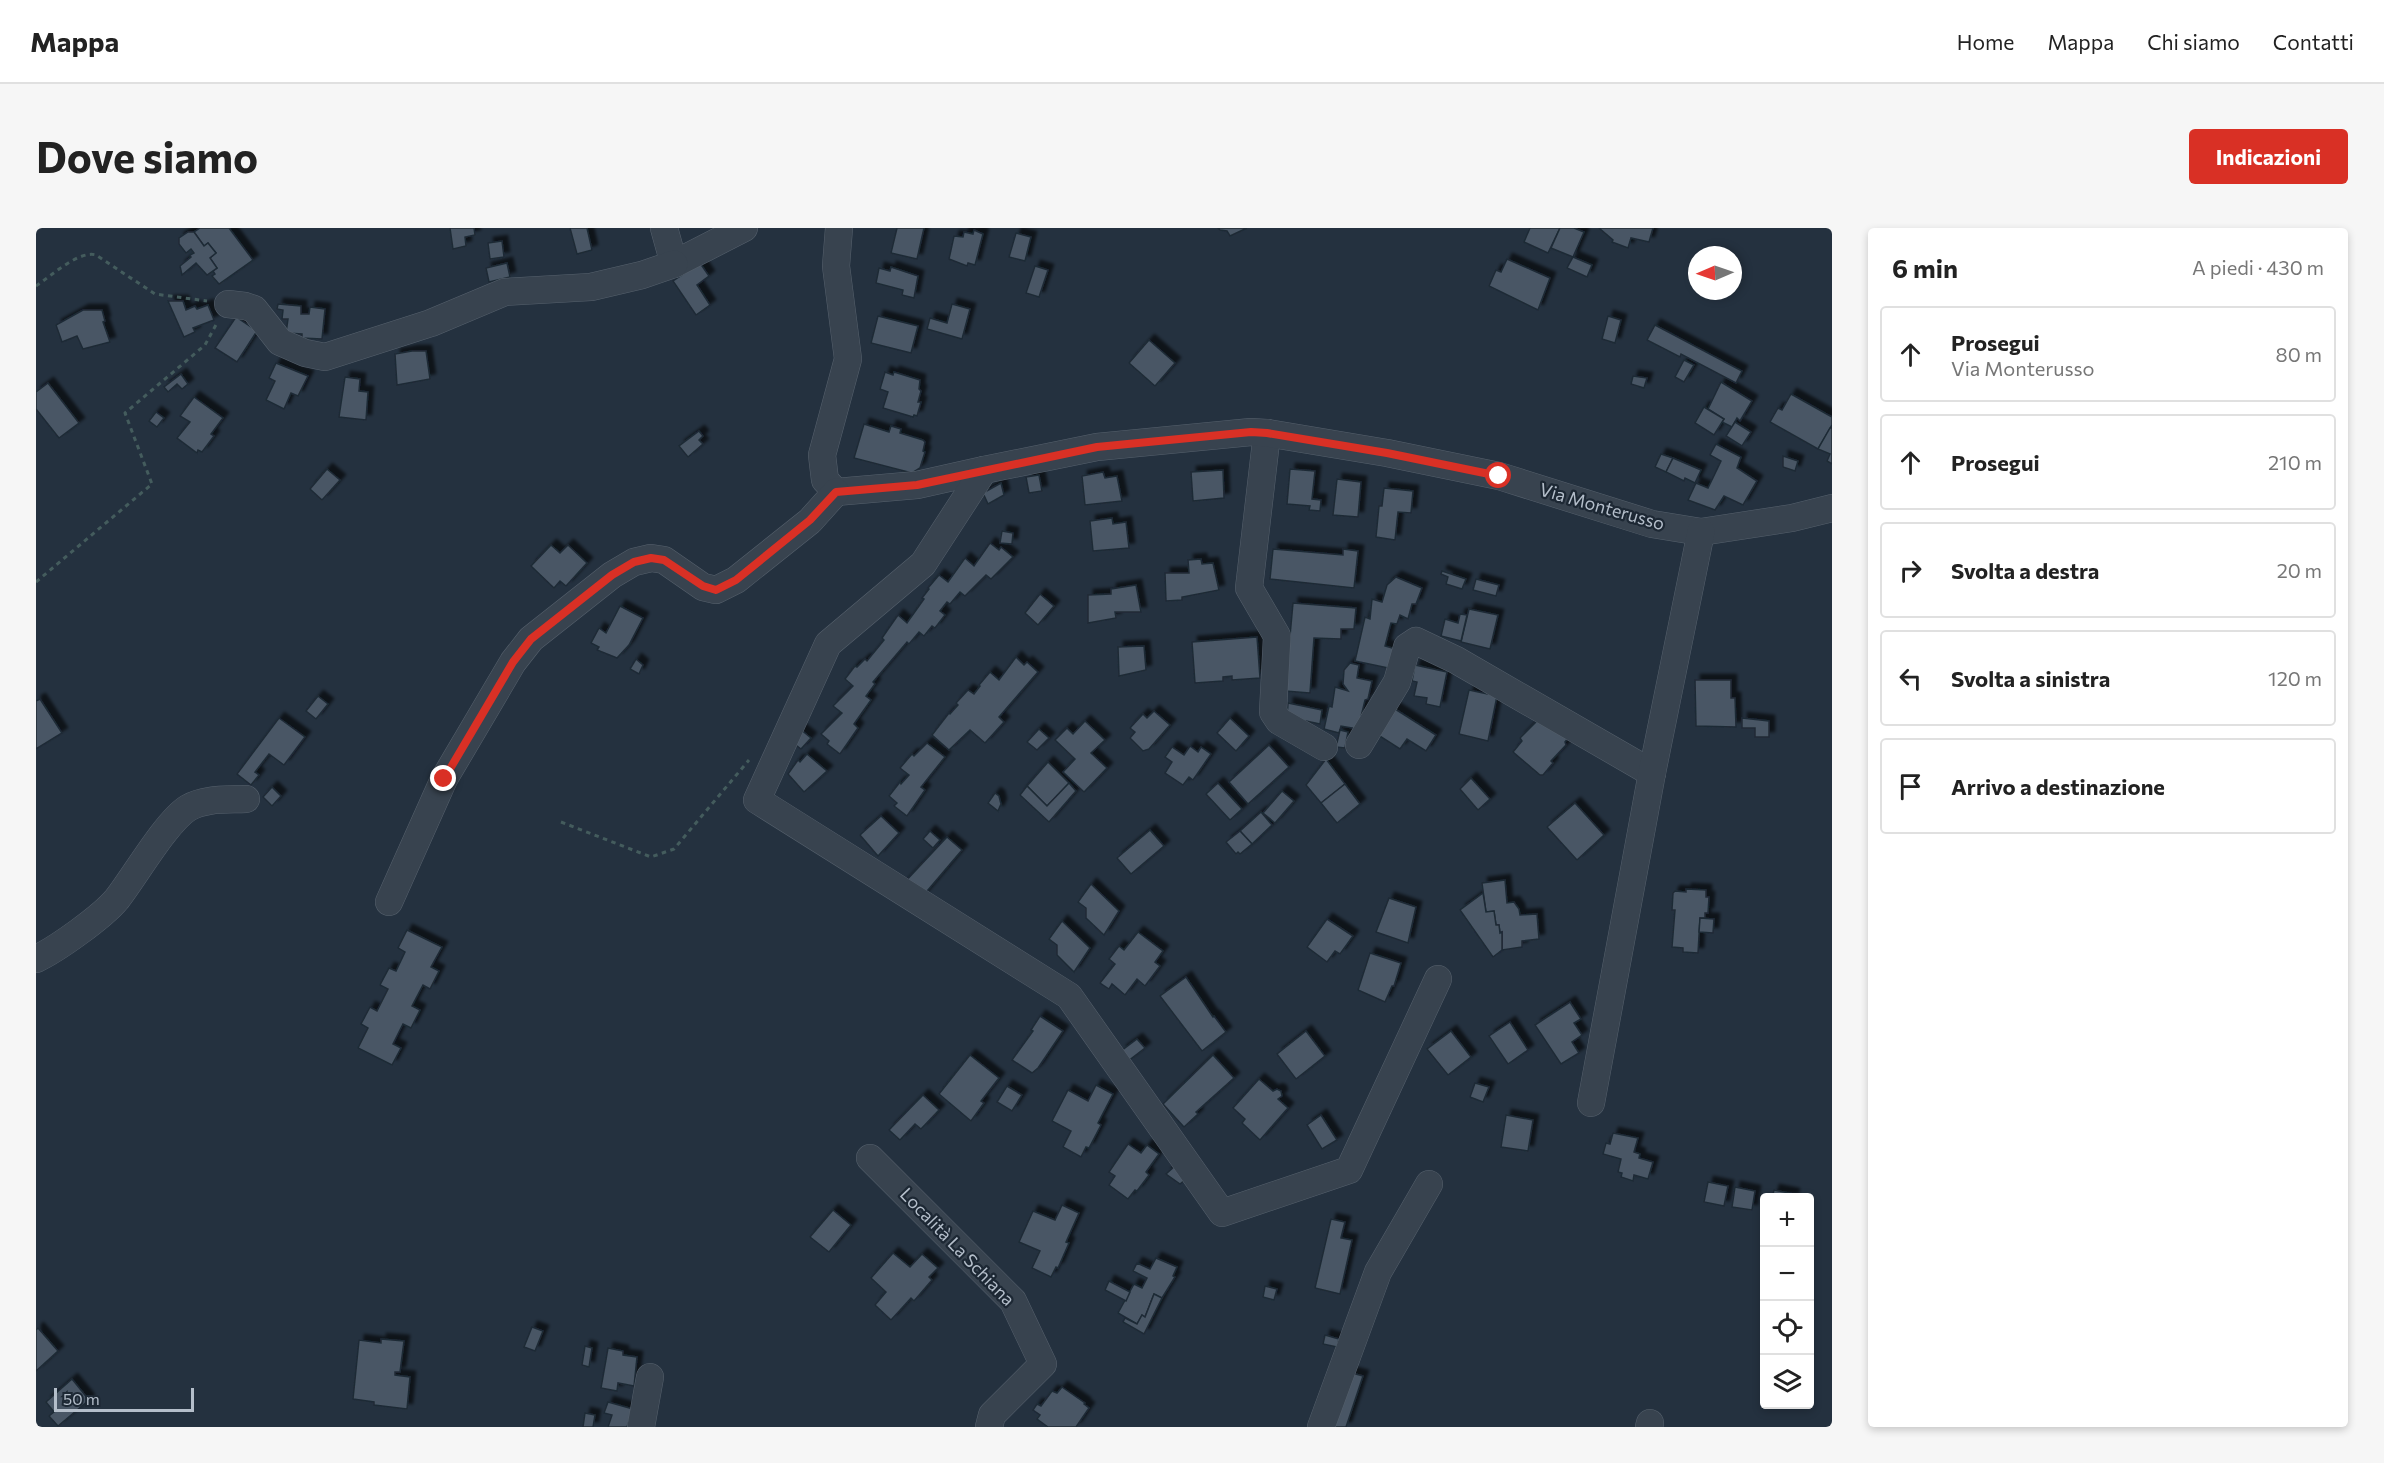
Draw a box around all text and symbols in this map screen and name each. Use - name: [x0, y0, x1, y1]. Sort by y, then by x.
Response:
- text: Mappa: [30, 24, 119, 58]
- text: Home: [1957, 29, 2014, 54]
- text: Mappa: [2047, 29, 2114, 54]
- text: Chi siamo: [2147, 29, 2240, 54]
- text: Contatti: [2273, 29, 2354, 54]
- button: Indicazioni: [2189, 129, 2348, 184]
- text: Dove siamo: [36, 130, 258, 182]
- north arrow: [1688, 246, 1742, 300]
- text: 6 min: [1892, 252, 1958, 283]
- text: A piedi · 430 m: [2192, 255, 2324, 279]
- text: Prosegui: [1951, 329, 2040, 356]
- icon: ahead: [1894, 338, 1927, 371]
- text: 80 m: [2276, 342, 2322, 366]
- text: Via Monterusso: [1951, 356, 2095, 380]
- icon: ahead: [1894, 446, 1927, 479]
- text: Prosegui: [1951, 449, 2040, 476]
- text: 210 m: [2268, 450, 2322, 474]
- route start: [1485, 462, 1511, 488]
- street label: Via Monterusso: [1537, 478, 1667, 534]
- icon: right: [1894, 554, 1927, 587]
- text: Svolta a destra: [1951, 557, 2099, 584]
- text: 20 m: [2277, 558, 2322, 582]
- icon: left: [1894, 662, 1927, 695]
- text: Svolta a sinistra: [1951, 665, 2110, 692]
- text: 120 m: [2268, 666, 2322, 690]
- route end: [430, 765, 456, 791]
- icon: arrive: [1894, 770, 1927, 803]
- text: Arrivo a destinazione: [1951, 773, 2165, 800]
- street label: Località La Schiana: [896, 1183, 1020, 1310]
- map controls: [1760, 1193, 1814, 1409]
- button: +: [1760, 1193, 1814, 1247]
- button: −: [1760, 1247, 1814, 1301]
- button: locate: [1760, 1301, 1814, 1355]
- button: layers: [1760, 1355, 1814, 1409]
- scale bar: [54, 1385, 194, 1412]
- text: 50 m: [63, 1389, 100, 1408]

